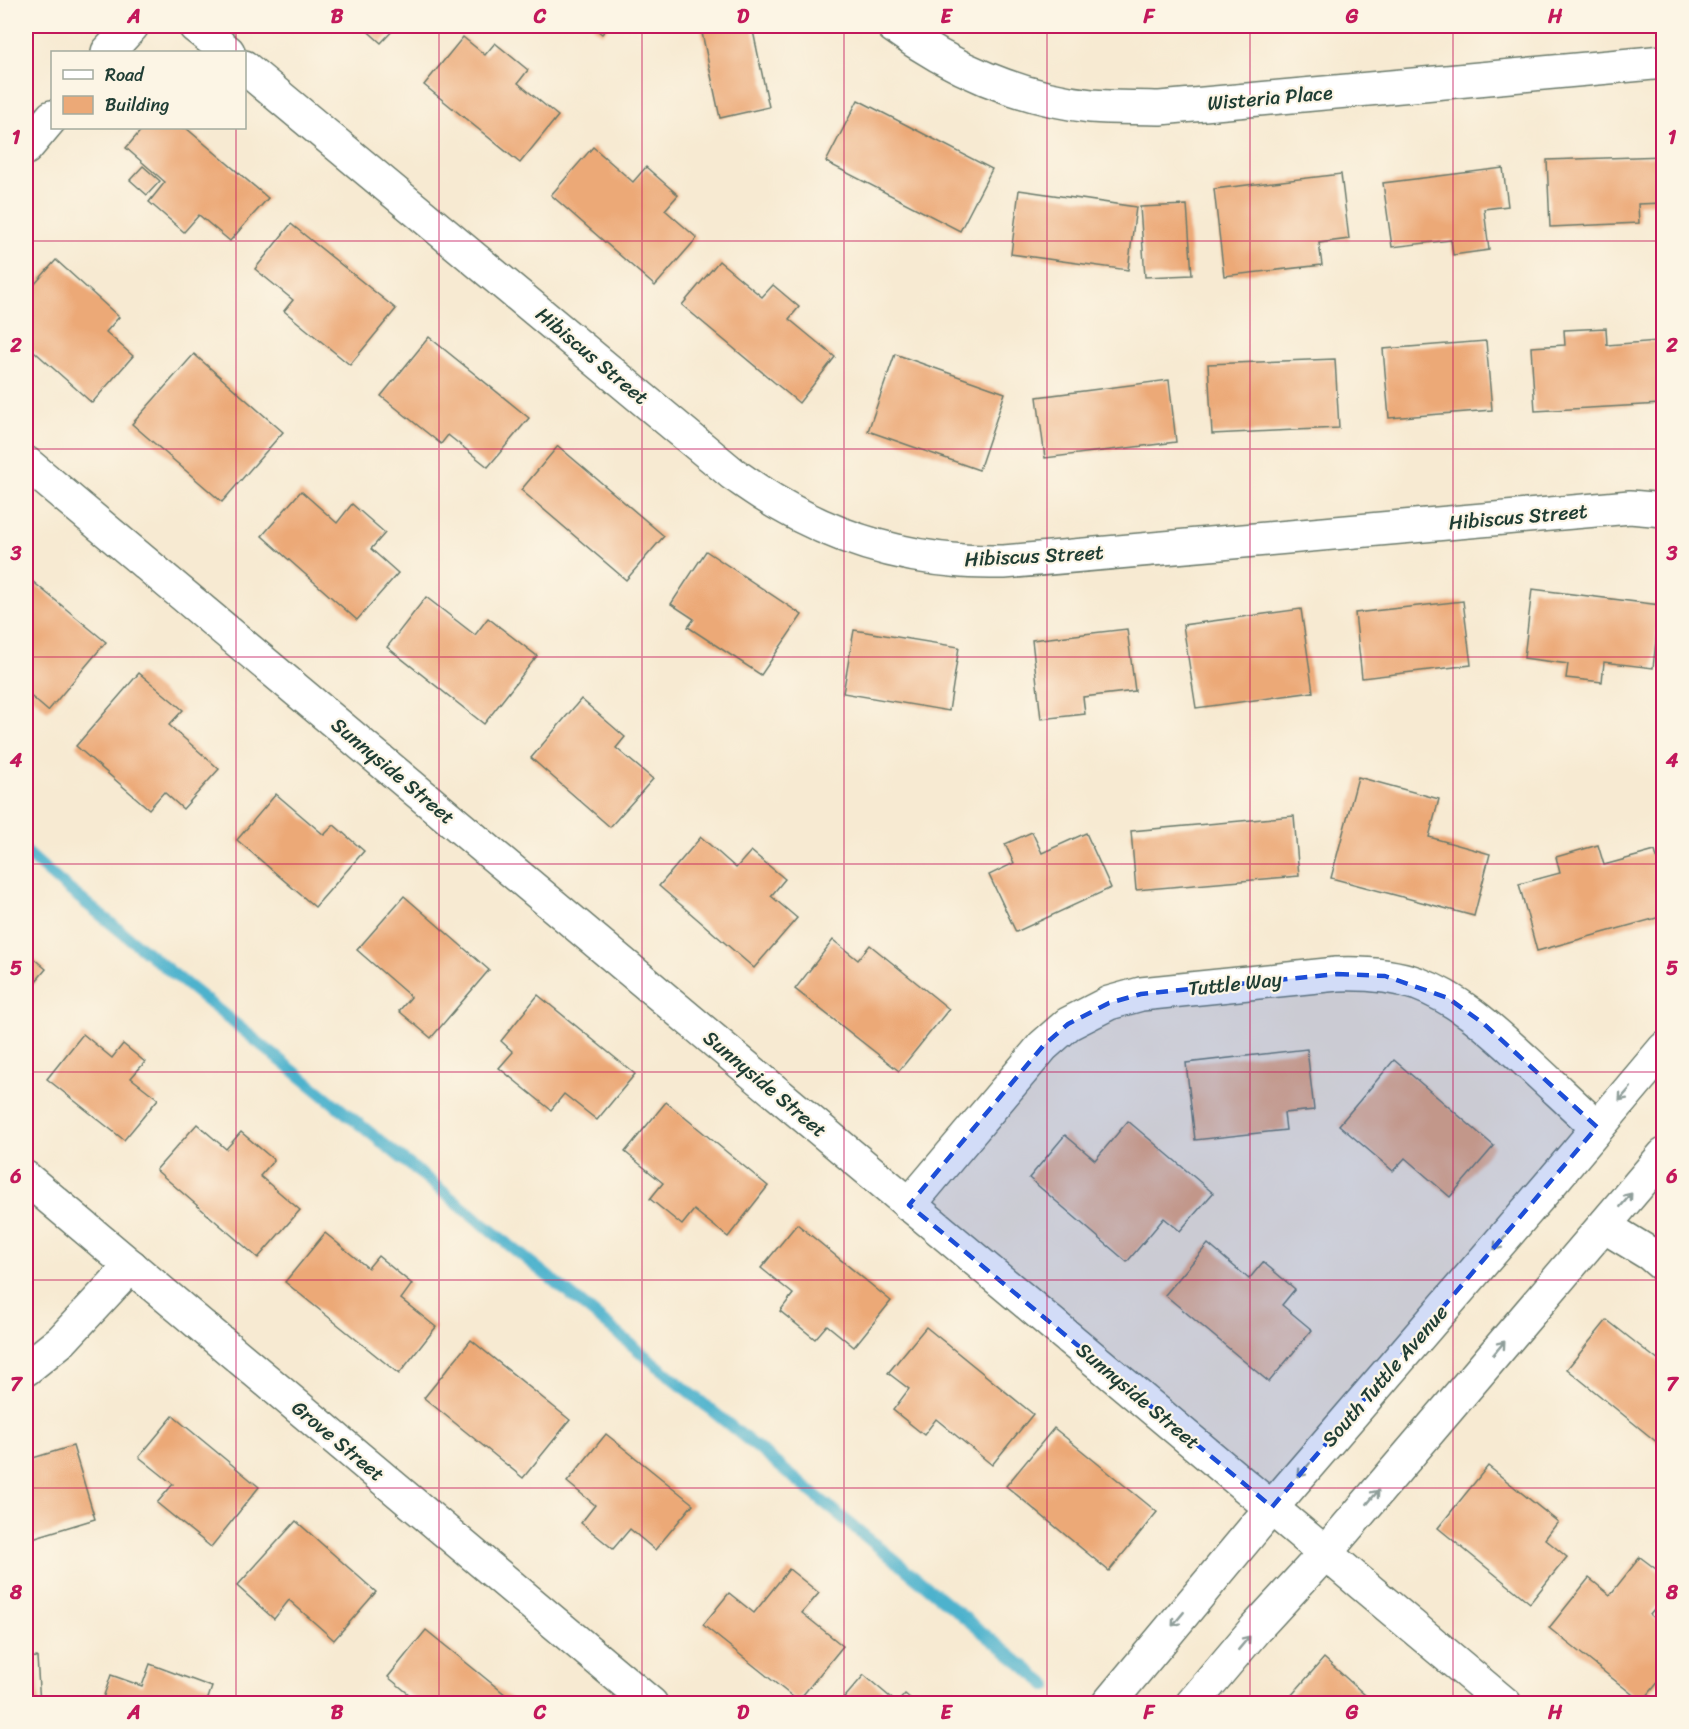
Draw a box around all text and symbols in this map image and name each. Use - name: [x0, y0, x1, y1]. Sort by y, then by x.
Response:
- text: A: [126, 0, 141, 34]
- text: B: [331, 0, 344, 34]
- text: C: [533, 0, 547, 34]
- text: D: [737, 0, 750, 34]
- text: E: [940, 0, 953, 34]
- text: F: [1143, 0, 1156, 34]
- text: G: [1345, 0, 1359, 34]
- text: H: [1547, 0, 1563, 34]
- legend: [51, 51, 246, 129]
- text: Road: [105, 59, 145, 91]
- street label: Wisteria Place: [1206, 75, 1334, 121]
- text: Building: [105, 89, 169, 121]
- text: 1: [12, 120, 21, 155]
- text: 1: [1668, 120, 1677, 155]
- street label: Hibiscus Street: [527, 298, 657, 414]
- text: 2: [9, 328, 22, 363]
- text: 2: [1665, 328, 1678, 363]
- street label: Hibiscus Street: [1447, 493, 1589, 541]
- street label: Hibiscus Street: [964, 535, 1105, 577]
- text: 3: [10, 536, 22, 571]
- text: 3: [1666, 536, 1678, 571]
- street label: Sunnyside Street: [323, 708, 463, 834]
- text: 4: [9, 743, 23, 778]
- text: 4: [1665, 743, 1679, 778]
- text: 5: [10, 951, 22, 986]
- text: 5: [1666, 951, 1678, 986]
- street label: Tuttle Way: [1187, 962, 1284, 1006]
- street label: Sunnyside Street: [695, 1021, 835, 1147]
- one-way arrow: [1619, 1086, 1632, 1102]
- text: 6: [9, 1159, 22, 1194]
- text: 6: [1665, 1159, 1678, 1194]
- one-way arrow: [1619, 1192, 1632, 1208]
- one-way arrow: [1493, 1235, 1507, 1250]
- street label: South Tuttle Avenue: [1313, 1297, 1457, 1455]
- street label: Sunnyside Street: [1068, 1333, 1208, 1459]
- one-way arrow: [1493, 1340, 1506, 1356]
- text: 7: [10, 1367, 23, 1402]
- text: 7: [1666, 1367, 1679, 1402]
- street label: Grove Street: [283, 1391, 393, 1491]
- one-way arrow: [1297, 1462, 1311, 1477]
- one-way arrow: [1366, 1490, 1380, 1505]
- text: 8: [9, 1575, 23, 1610]
- text: 8: [1665, 1575, 1679, 1610]
- one-way arrow: [1172, 1611, 1185, 1627]
- one-way arrow: [1237, 1636, 1251, 1651]
- text: A: [126, 1695, 141, 1729]
- text: B: [331, 1695, 344, 1729]
- text: C: [533, 1695, 547, 1729]
- text: D: [737, 1695, 750, 1729]
- text: E: [940, 1695, 953, 1729]
- text: F: [1143, 1695, 1156, 1729]
- text: G: [1345, 1695, 1359, 1729]
- text: H: [1547, 1695, 1563, 1729]

